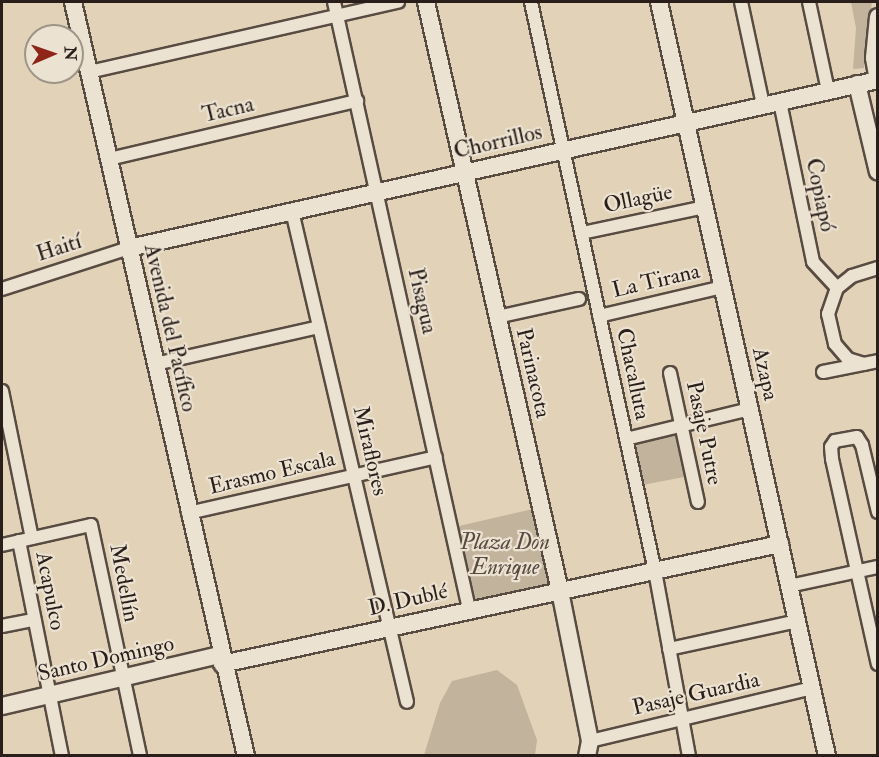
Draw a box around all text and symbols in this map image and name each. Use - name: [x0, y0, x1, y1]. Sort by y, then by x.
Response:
- north arrow: [24, 24, 84, 84]
- text: N: [60, 46, 80, 61]
- street label: Tacna: [200, 91, 256, 129]
- street label: Chorrillos: [451, 119, 545, 165]
- street label: Copiapó: [799, 156, 841, 234]
- street label: Ollagüe: [601, 179, 675, 219]
- street label: Haití: [33, 228, 85, 268]
- street label: Avenida del Pacífico: [138, 242, 202, 414]
- street label: La Tirana: [610, 258, 702, 304]
- street label: Pisagua: [402, 266, 442, 336]
- street label: Parinacota: [510, 326, 556, 420]
- street label: Chacalluta: [610, 326, 656, 422]
- street label: Azapa: [746, 345, 784, 403]
- street label: Pasaje Putre: [680, 379, 728, 487]
- street label: Miraflores: [347, 404, 393, 498]
- street label: Erasmo Escala: [206, 446, 338, 500]
- park label: Plaza Don Enrique: [460, 529, 550, 580]
- street label: Medellín: [104, 542, 144, 624]
- street label: Acapulco: [29, 550, 71, 632]
- street label: D. Dublé: [366, 578, 450, 622]
- street label: Santo Domingo: [35, 631, 177, 687]
- street label: Pasaje Guardia: [630, 667, 762, 721]

